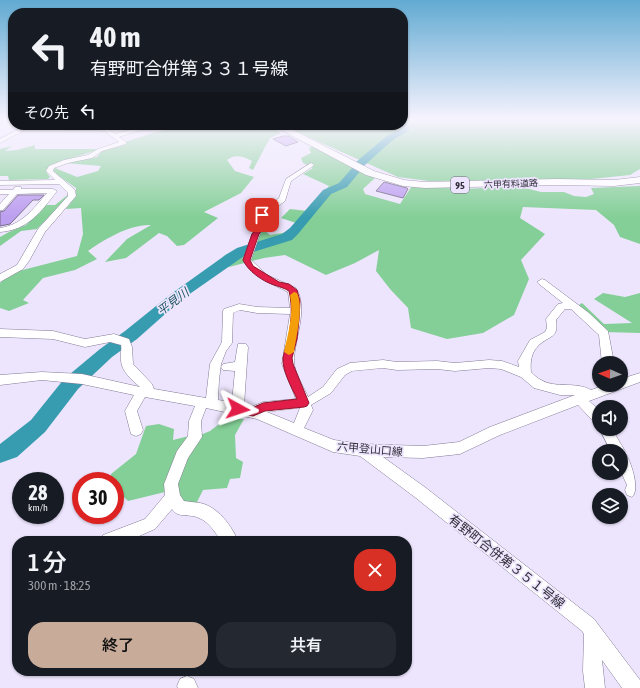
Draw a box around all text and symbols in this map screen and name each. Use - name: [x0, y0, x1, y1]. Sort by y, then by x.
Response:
- text: 40 m: [90, 21, 140, 53]
- icon: left: [24, 24, 76, 76]
- text: 有野町合併第３３１号線: [90, 58, 288, 79]
- icon: left: [77, 100, 99, 122]
- text: その先: [24, 104, 69, 121]
- road number: 95: [451, 177, 469, 193]
- street label: 六甲有料道路: [484, 177, 538, 190]
- pin: [245, 198, 279, 232]
- icon: arrive: [251, 204, 273, 226]
- water label: 平見川: [154, 284, 193, 318]
- north arrow: [592, 356, 628, 392]
- map controls: [592, 356, 628, 524]
- position arrow: [217, 388, 259, 430]
- button: sound: [592, 400, 628, 436]
- street label: 六甲登山口線: [337, 440, 403, 458]
- button: search: [592, 444, 628, 480]
- speed limit sign: 30: [72, 472, 124, 524]
- text: 28: [29, 481, 47, 504]
- button: layers: [592, 488, 628, 524]
- text: km/h: [28, 502, 48, 513]
- street label: 有野町合併第３５１号線: [446, 511, 568, 611]
- text: 1 分: [28, 549, 67, 576]
- button: close: [354, 549, 396, 591]
- text: 300 m · 18:25: [28, 578, 91, 593]
- button: 終了: [28, 622, 208, 668]
- button: 共有: [216, 622, 396, 668]

